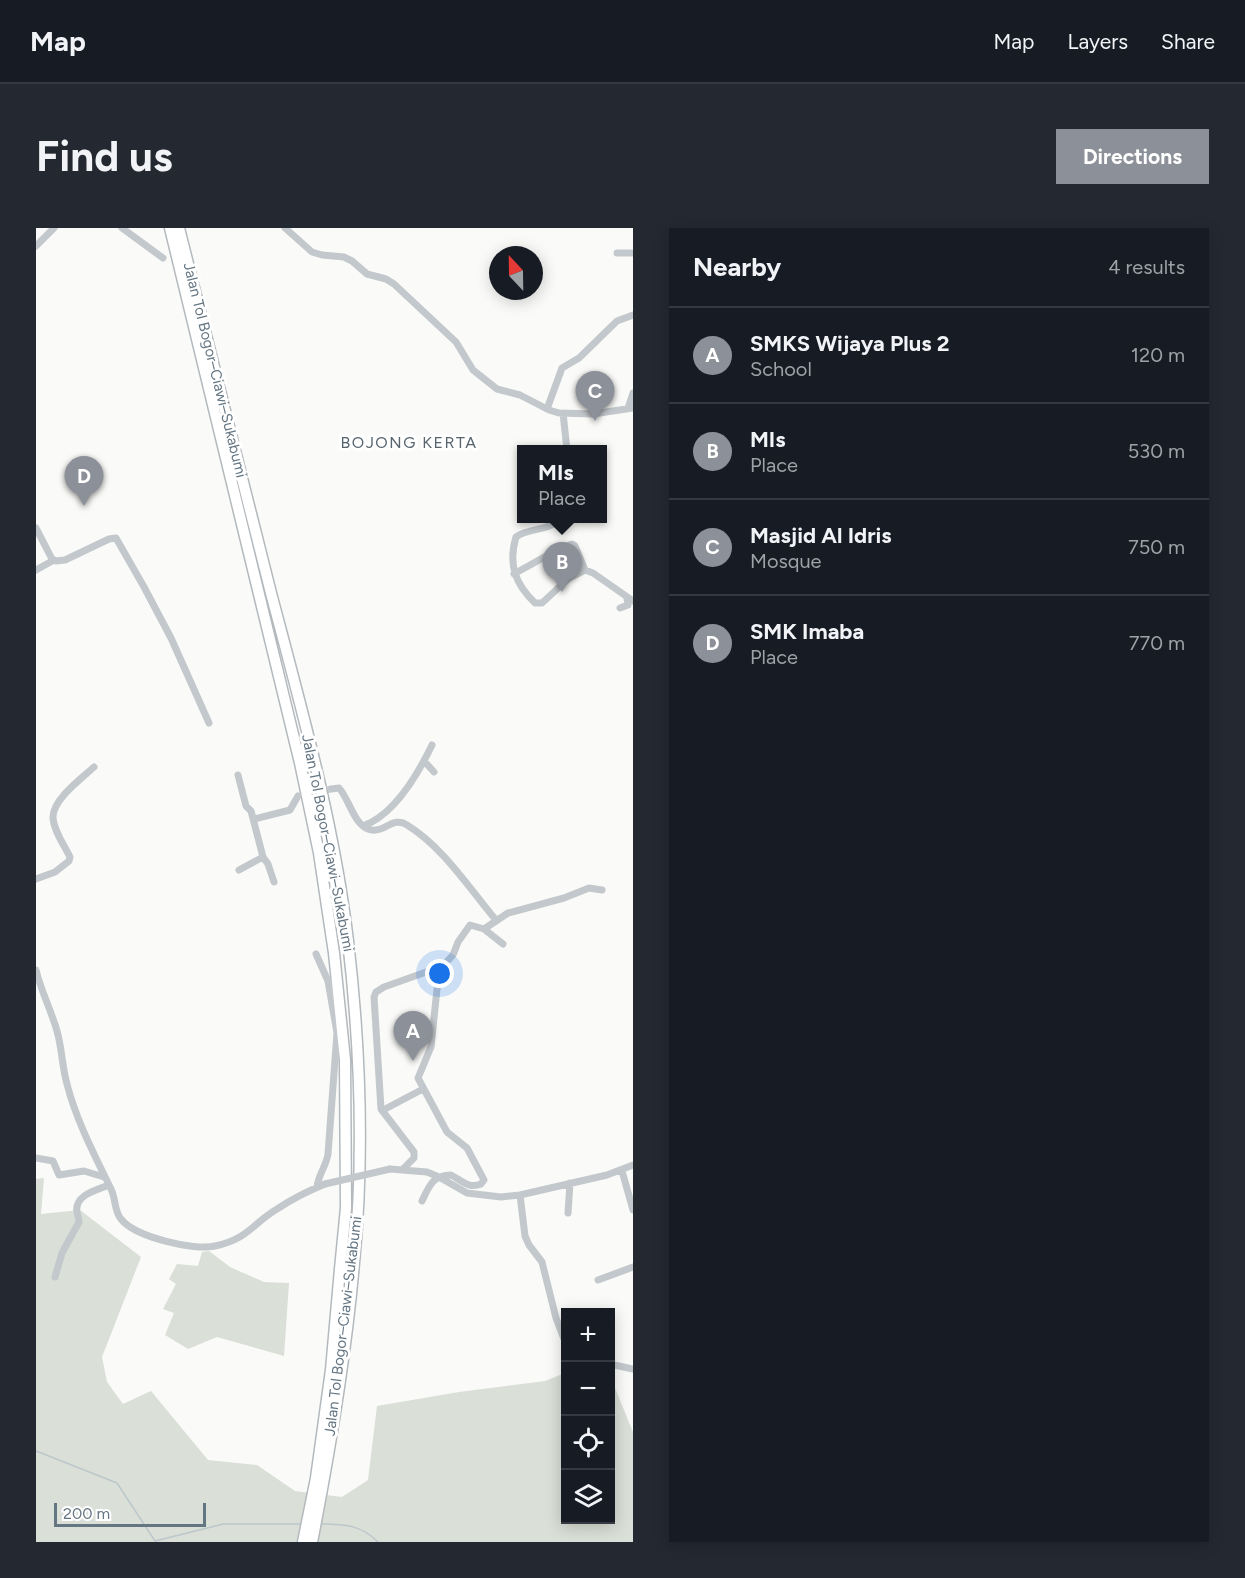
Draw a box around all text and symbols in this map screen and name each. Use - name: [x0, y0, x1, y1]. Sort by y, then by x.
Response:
- text: Map: [30, 24, 86, 58]
- text: Map: [994, 29, 1034, 54]
- text: Layers: [1067, 29, 1128, 54]
- text: Share: [1161, 29, 1215, 54]
- button: Directions: [1056, 129, 1209, 184]
- text: Find us: [36, 131, 173, 182]
- north arrow: [489, 246, 543, 300]
- text: Nearby: [693, 251, 781, 283]
- text: 4 results: [1108, 255, 1185, 279]
- street label: Jalan Tol Bogor–Ciawi–Sukabumi: [180, 260, 250, 480]
- text: SMKS Wijaya Plus 2: [750, 330, 949, 357]
- text: A: [705, 343, 720, 367]
- text: 120 m: [1131, 343, 1185, 367]
- text: School: [750, 357, 812, 381]
- pin: C: [576, 372, 614, 421]
- text: MIs: [750, 426, 785, 453]
- district label: BOJONG KERTA: [340, 433, 478, 452]
- text: B: [706, 439, 719, 463]
- text: 530 m: [1128, 439, 1185, 463]
- popup: [517, 445, 607, 523]
- text: Place: [750, 453, 798, 477]
- pin: D: [64, 456, 104, 506]
- text: MIs: [538, 459, 574, 486]
- text: Place: [538, 486, 586, 510]
- text: Masjid Al Idris: [750, 522, 891, 549]
- text: C: [705, 535, 720, 559]
- text: 750 m: [1128, 535, 1185, 559]
- pin: B: [542, 542, 582, 592]
- text: Mosque: [750, 549, 821, 573]
- text: SMK Imaba: [750, 618, 864, 645]
- text: D: [706, 631, 720, 655]
- text: 770 m: [1129, 631, 1185, 655]
- text: Place: [750, 645, 798, 669]
- street label: Jalan Tol Bogor–Ciawi–Sukabumi: [298, 733, 358, 953]
- your location: [425, 959, 454, 988]
- pin: A: [394, 1012, 433, 1061]
- street label: Jalan Tol Bogor–Ciawi–Sukabumi: [321, 1215, 365, 1437]
- map controls: [561, 1308, 615, 1524]
- button: +: [561, 1308, 615, 1362]
- button: −: [561, 1362, 615, 1416]
- button: locate: [561, 1416, 615, 1470]
- button: layers: [561, 1470, 615, 1524]
- scale bar: [54, 1500, 206, 1528]
- text: 200 m: [63, 1504, 110, 1523]

